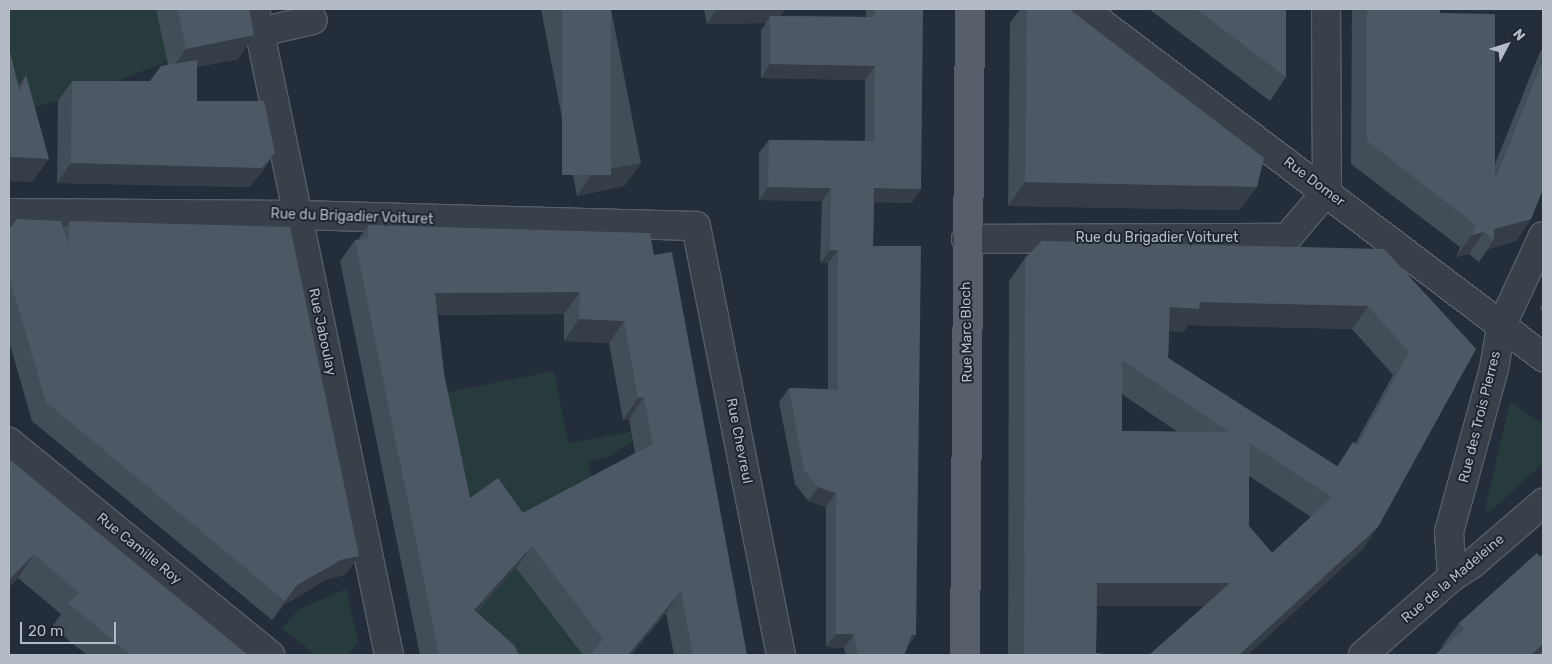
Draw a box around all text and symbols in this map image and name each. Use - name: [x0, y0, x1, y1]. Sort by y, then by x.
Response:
- north arrow: [1482, 20, 1532, 70]
- text: N: [1509, 26, 1529, 44]
- street label: Rue Domer: [1280, 154, 1348, 210]
- street label: Rue du Brigadier Voituret: [270, 206, 434, 228]
- street label: Rue du Brigadier Voituret: [1075, 230, 1239, 246]
- street label: Rue Marc Bloch: [958, 281, 976, 383]
- street label: Rue Jaboulay: [305, 287, 339, 377]
- street label: Rue des Trois Pierres: [1455, 349, 1505, 485]
- street label: Rue Chevreul: [722, 397, 756, 485]
- street label: Rue Camille Roy: [93, 510, 185, 588]
- street label: Rue de la Madeleine: [1398, 531, 1508, 627]
- scale bar: [22, 612, 119, 644]
- text: 20 m: [28, 622, 63, 640]

